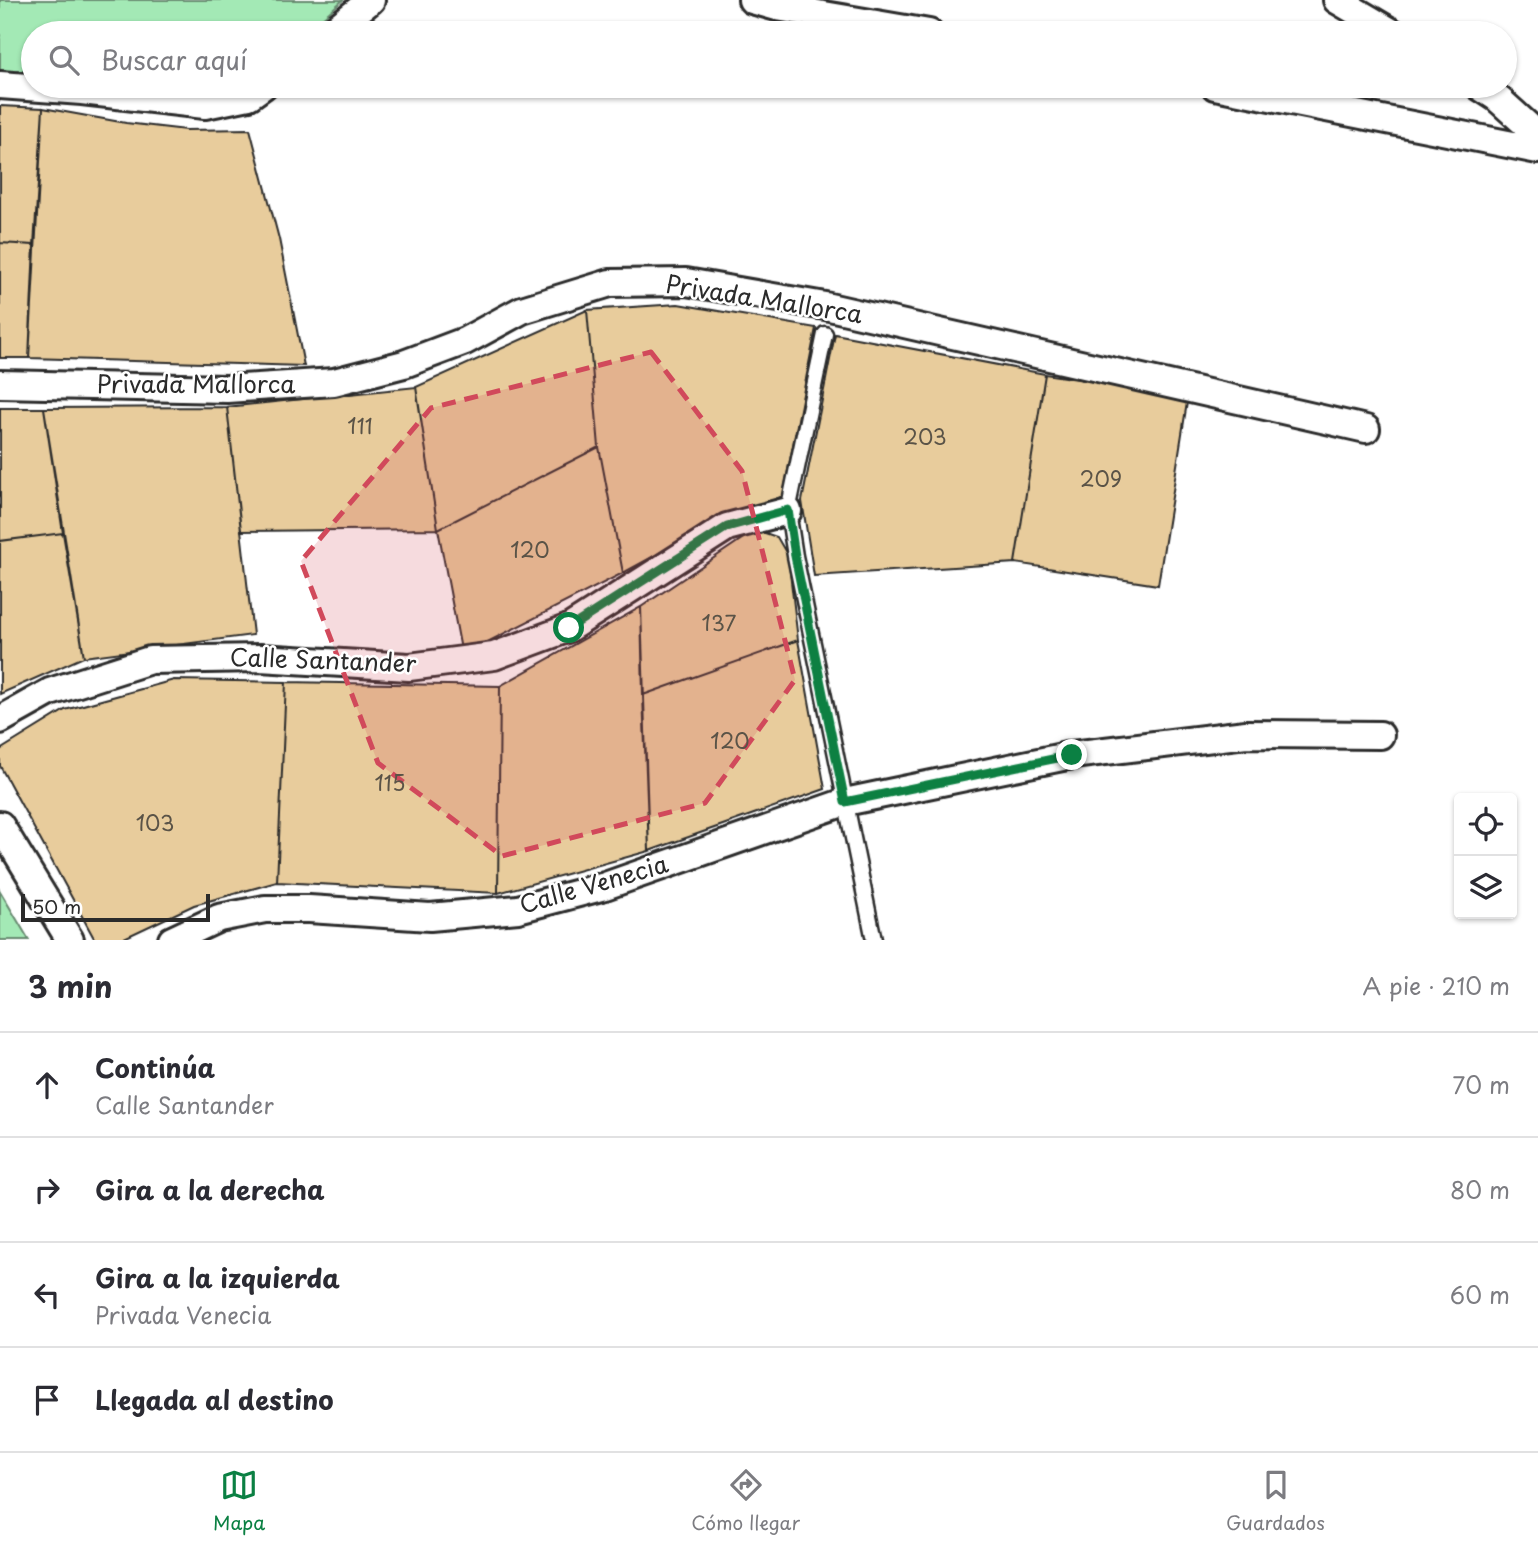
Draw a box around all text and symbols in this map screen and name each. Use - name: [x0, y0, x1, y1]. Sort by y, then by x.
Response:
- search box: [21, 21, 1517, 98]
- text: Buscar aquí: [101, 40, 247, 79]
- icon: search: [45, 41, 83, 79]
- street label: Privada Mallorca: [663, 265, 865, 331]
- street label: Privada Mallorca: [97, 365, 295, 401]
- house number: 111: [347, 409, 373, 441]
- house number: 203: [903, 420, 947, 452]
- house number: 209: [1080, 462, 1122, 494]
- house number: 120: [510, 533, 550, 565]
- house number: 137: [702, 606, 737, 638]
- route start: [553, 612, 584, 643]
- street label: Calle Santander: [229, 638, 417, 680]
- house number: 120: [710, 724, 750, 756]
- route end: [1056, 739, 1087, 770]
- house number: 115: [374, 766, 406, 798]
- map controls: [1454, 793, 1517, 919]
- button: locate: [1454, 793, 1517, 856]
- house number: 103: [136, 806, 174, 838]
- street label: Calle Venecia: [515, 845, 672, 922]
- button: layers: [1454, 856, 1517, 919]
- scale bar: [21, 891, 210, 923]
- text: 50 m: [32, 892, 81, 920]
- text: 3 min: [28, 963, 113, 1008]
- text: A pie · 210 m: [1363, 968, 1510, 1003]
- text: Continúa: [95, 1048, 215, 1087]
- icon: ahead: [28, 1066, 66, 1104]
- text: 70 m: [1452, 1067, 1510, 1102]
- text: Calle Santander: [95, 1087, 274, 1122]
- text: Gira a la derecha: [95, 1170, 325, 1209]
- icon: right: [28, 1171, 66, 1209]
- text: 80 m: [1450, 1172, 1510, 1207]
- text: Gira a la izquierda: [95, 1258, 340, 1297]
- icon: left: [28, 1276, 66, 1314]
- text: 60 m: [1450, 1277, 1510, 1312]
- text: Privada Venecia: [95, 1297, 271, 1332]
- text: Llegada al destino: [95, 1380, 334, 1419]
- icon: arrive: [28, 1381, 66, 1419]
- tab: Mapa: [213, 1466, 265, 1536]
- tab: Cómo llegar: [691, 1466, 800, 1536]
- tab: Guardados: [1226, 1466, 1325, 1536]

